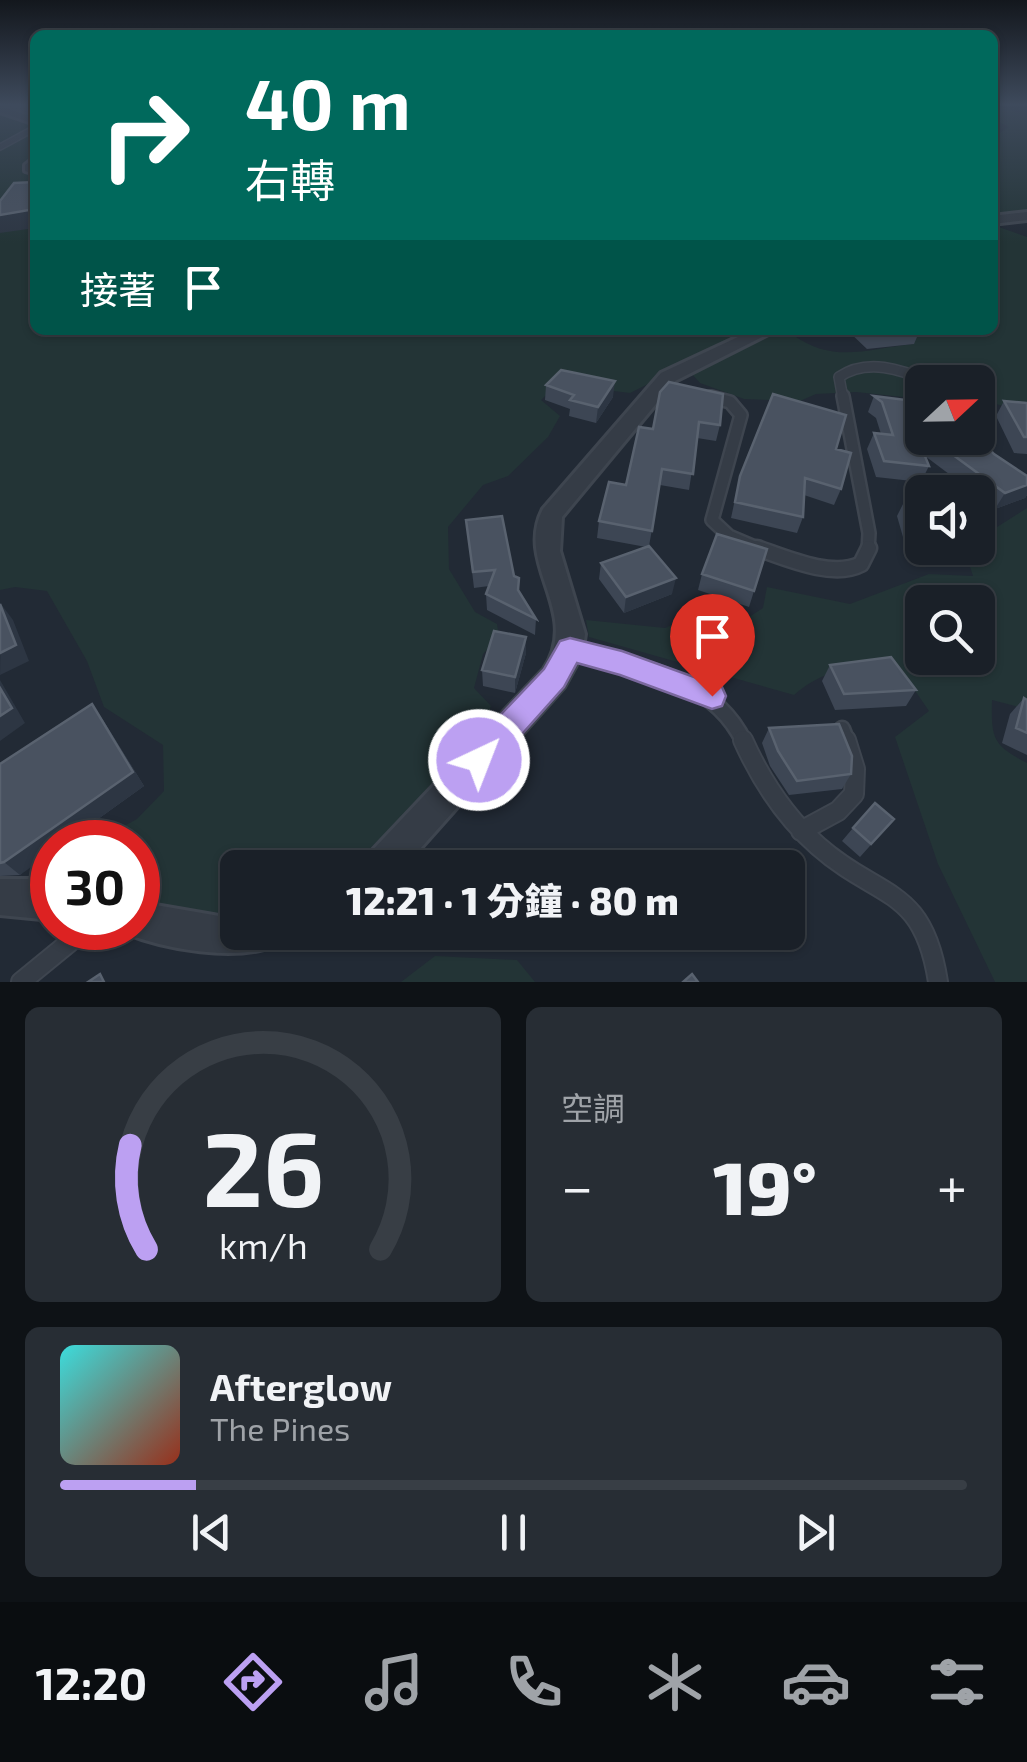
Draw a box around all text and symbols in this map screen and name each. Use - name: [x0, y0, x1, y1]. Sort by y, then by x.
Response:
- text: 40 m: [245, 60, 411, 144]
- icon: right: [80, 70, 210, 200]
- text: 右轉: [245, 152, 335, 206]
- icon: arrive: [176, 260, 231, 315]
- text: 接著: [80, 266, 156, 312]
- north arrow: [905, 365, 995, 455]
- map controls: [905, 365, 995, 675]
- button: sound: [905, 475, 995, 565]
- button: search: [905, 585, 995, 675]
- pin: [670, 594, 755, 697]
- icon: arrive: [685, 609, 740, 664]
- position arrow: [427, 708, 531, 812]
- speed limit sign: 30: [30, 820, 160, 950]
- text: 12:21 · 1 分鐘 · 80 m: [346, 877, 679, 923]
- text: 空調: [561, 1088, 625, 1126]
- text: 26: [202, 1103, 324, 1228]
- text: 19°: [713, 1140, 817, 1230]
- text: −: [561, 1152, 593, 1218]
- text: +: [937, 1152, 967, 1218]
- text: km/h: [219, 1223, 307, 1266]
- text: Afterglow: [210, 1363, 392, 1409]
- text: The Pines: [210, 1409, 350, 1447]
- icon: previous: [184, 1505, 239, 1560]
- icon: pause: [486, 1505, 541, 1560]
- icon: next: [788, 1505, 843, 1560]
- icon: directions: [218, 1647, 288, 1717]
- icon: music: [359, 1647, 429, 1717]
- icon: phone: [499, 1647, 569, 1717]
- icon: climate: [640, 1647, 710, 1717]
- icon: car: [781, 1647, 851, 1717]
- icon: filters: [922, 1647, 992, 1717]
- text: 12:20: [35, 1655, 147, 1709]

